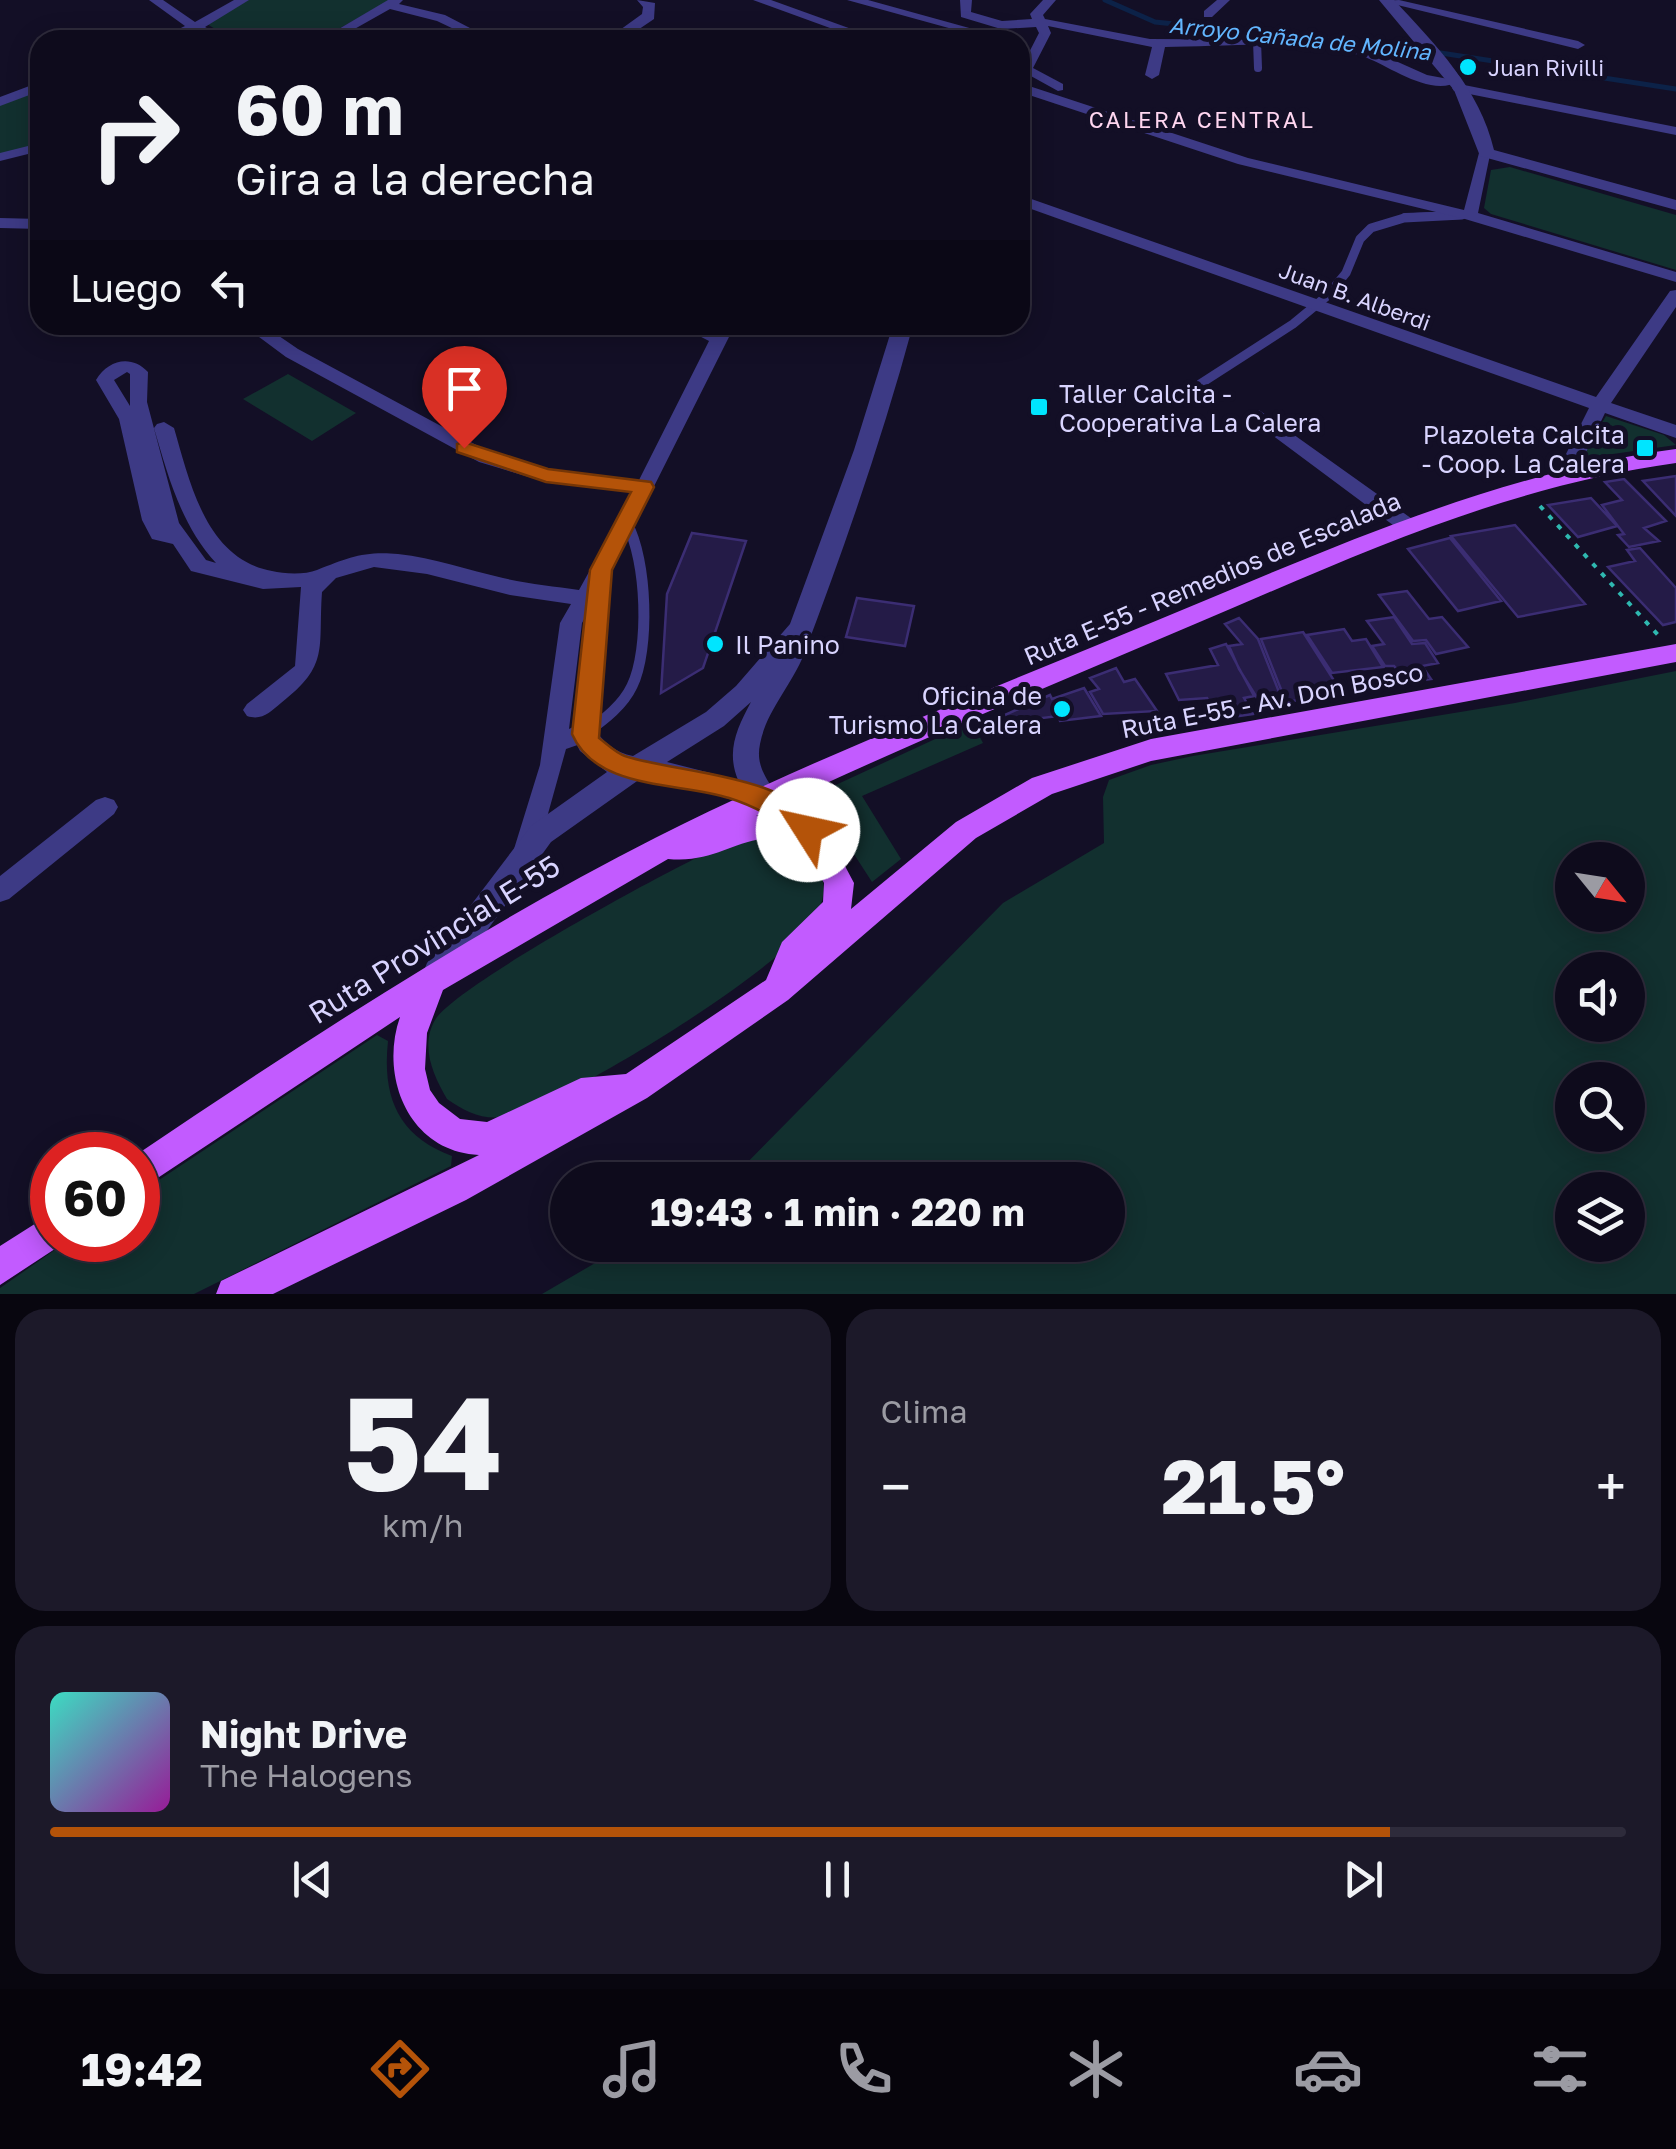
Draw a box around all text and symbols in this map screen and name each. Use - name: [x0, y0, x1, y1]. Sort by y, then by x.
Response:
- water label: Arroyo Cañada de Molina: [1168, 11, 1434, 65]
- place label: Juan Rivilli: [1488, 54, 1604, 81]
- marker: Juan Rivilli: [1457, 56, 1479, 78]
- text: 60 m: [235, 66, 404, 150]
- icon: right: [70, 70, 200, 200]
- district label: CALERA CENTRAL: [1089, 106, 1315, 133]
- text: Gira a la derecha: [235, 151, 595, 205]
- street label: Juan B. Alberdi: [1276, 256, 1434, 336]
- icon: left: [202, 260, 257, 315]
- text: Luego: [70, 265, 182, 310]
- pin: [422, 346, 507, 449]
- icon: arrive: [437, 361, 492, 416]
- place label: Taller Calcita - Cooperativa La Calera: [1059, 378, 1321, 438]
- marker: Taller Calcita - Cooperativa La Calera: [1028, 396, 1050, 418]
- place label: Plazoleta Calcita - Coop. La Calera: [1422, 419, 1625, 479]
- marker: Plazoleta Calcita - Coop. La Calera: [1634, 437, 1656, 459]
- street label: Ruta E-55 - Remedios de Escalada: [1019, 484, 1405, 672]
- place label: Il Panino: [735, 629, 840, 660]
- marker: Il Panino: [704, 633, 726, 655]
- street label: Ruta E-55 - Av. Don Bosco: [1118, 655, 1426, 745]
- place label: Oficina de Turismo La Calera: [829, 680, 1042, 740]
- marker: Oficina de Turismo La Calera: [1051, 698, 1073, 720]
- position arrow: [756, 778, 860, 882]
- north arrow: [1555, 842, 1645, 932]
- map controls: [1555, 842, 1645, 1262]
- street label: Ruta Provincial E-55: [302, 847, 566, 1031]
- button: sound: [1555, 952, 1645, 1042]
- button: search: [1555, 1062, 1645, 1152]
- speed limit sign: 60: [30, 1132, 160, 1262]
- button: layers: [1555, 1172, 1645, 1262]
- text: 19:43 · 1 min · 220 m: [650, 1189, 1025, 1234]
- text: 54: [342, 1363, 503, 1519]
- text: Clima: [881, 1392, 967, 1430]
- text: 21.5°: [1162, 1440, 1345, 1531]
- text: −: [881, 1453, 911, 1519]
- text: +: [1596, 1453, 1626, 1519]
- text: km/h: [382, 1506, 463, 1544]
- text: Night Drive: [200, 1711, 407, 1756]
- text: The Halogens: [200, 1756, 412, 1794]
- icon: previous: [285, 1852, 340, 1907]
- icon: pause: [810, 1852, 865, 1907]
- icon: next: [1336, 1852, 1391, 1907]
- icon: directions: [365, 2034, 435, 2104]
- icon: music: [597, 2034, 667, 2104]
- icon: phone: [829, 2034, 899, 2104]
- icon: climate: [1061, 2034, 1131, 2104]
- icon: car: [1293, 2034, 1363, 2104]
- icon: filters: [1525, 2034, 1595, 2104]
- text: 19:42: [81, 2042, 203, 2096]

